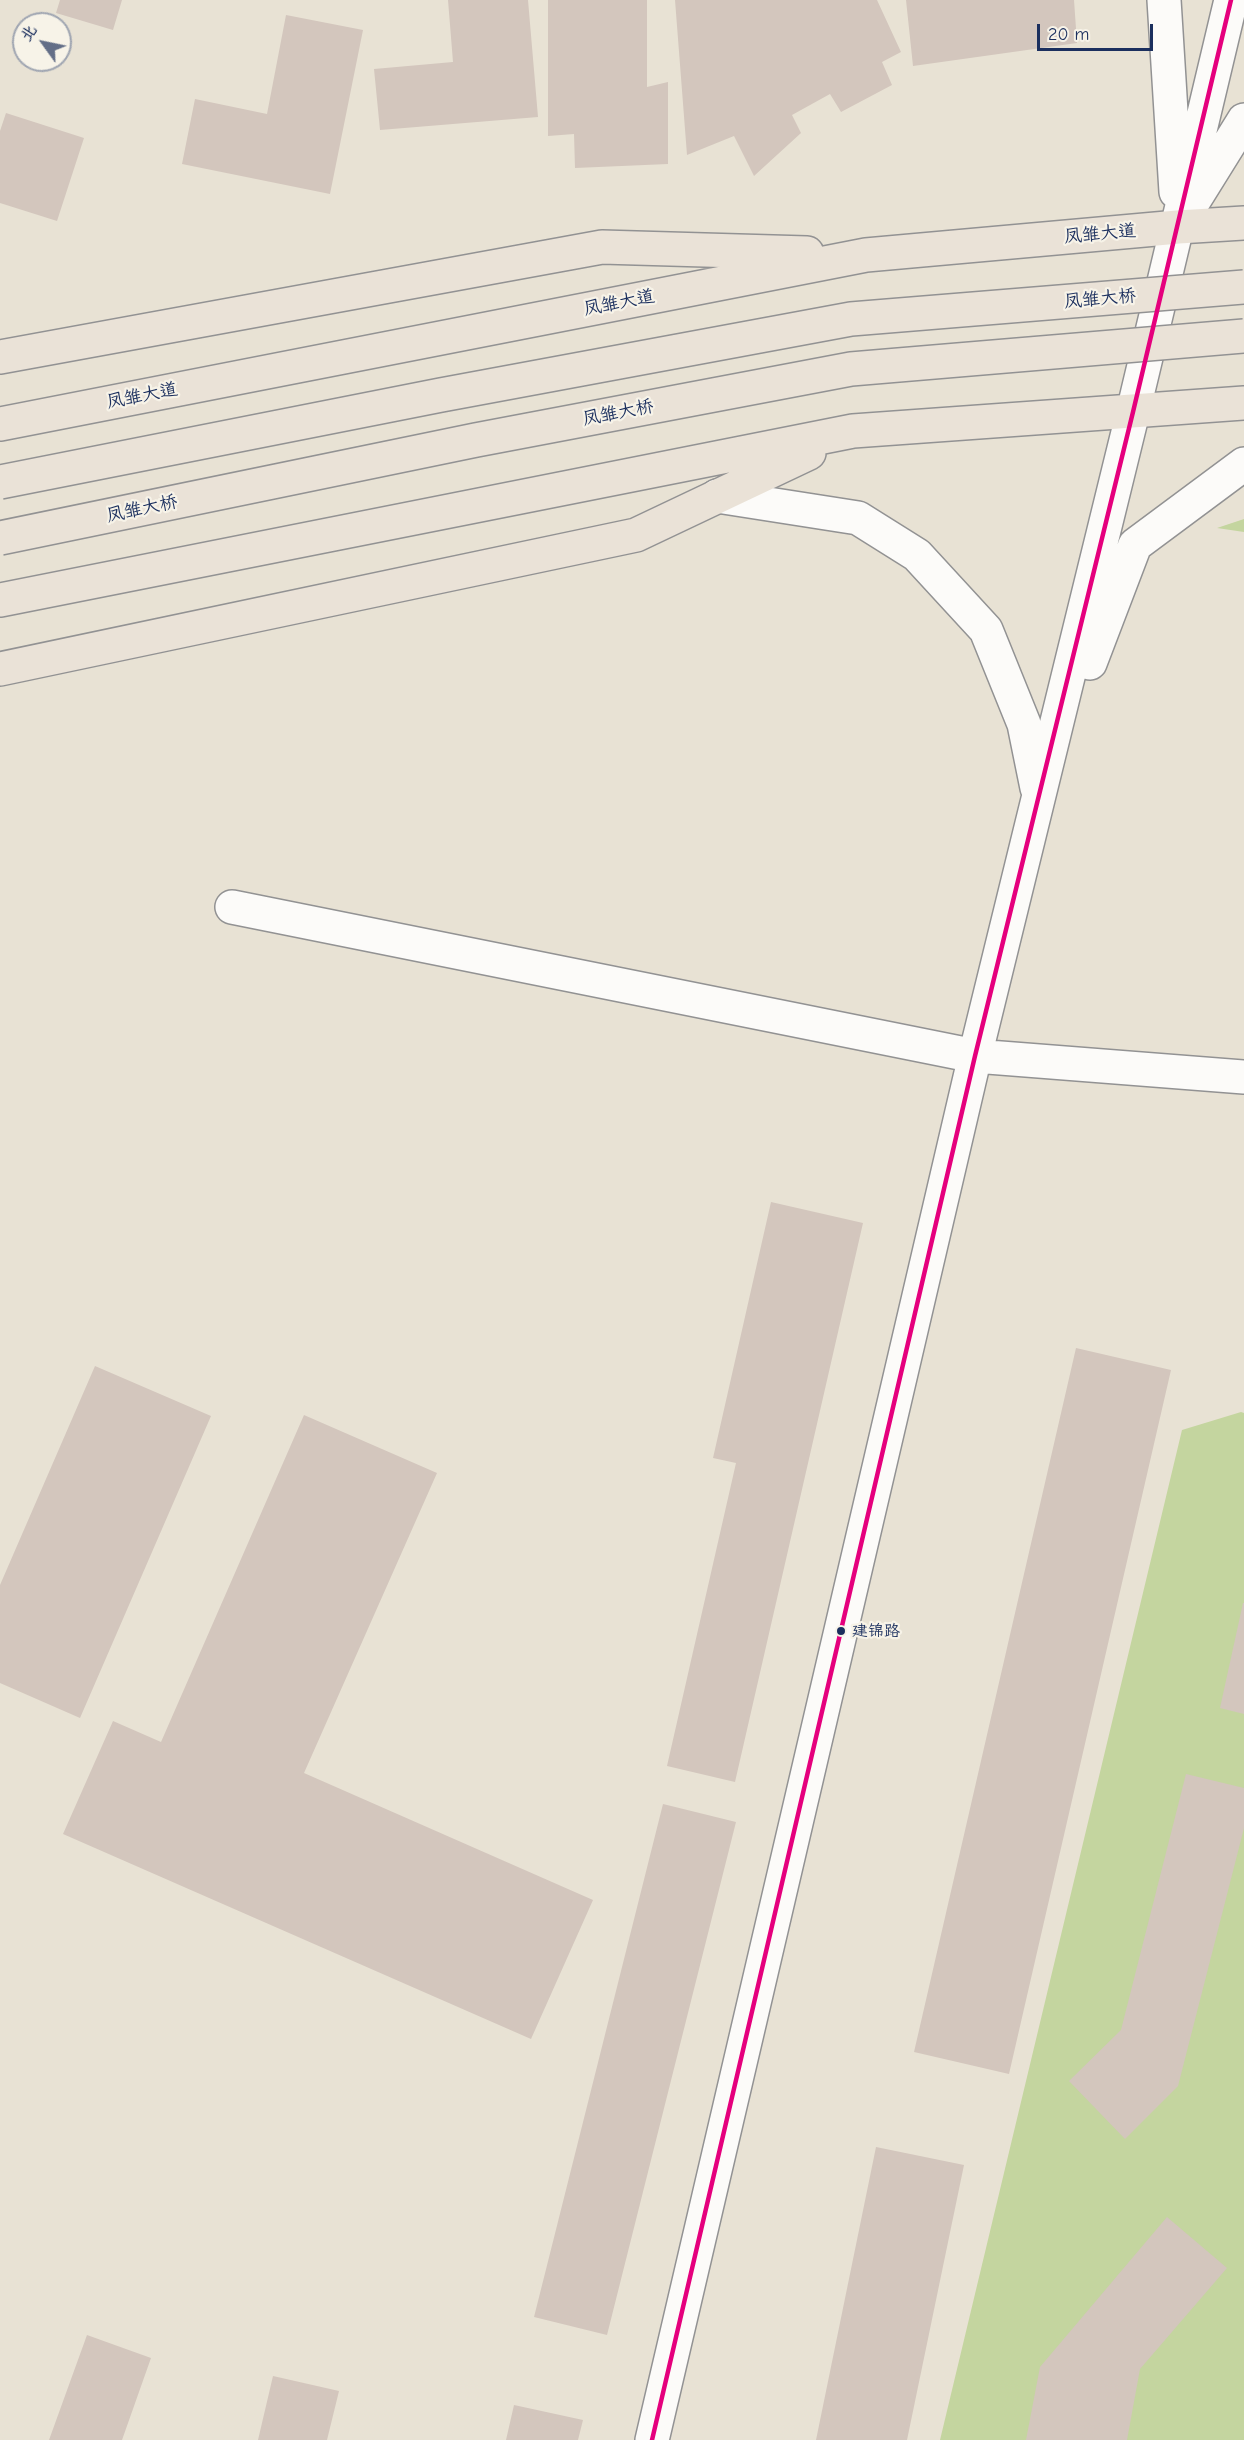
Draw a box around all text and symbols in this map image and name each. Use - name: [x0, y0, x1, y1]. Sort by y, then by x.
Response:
- north arrow: [12, 12, 72, 72]
- scale bar: [1040, 12, 1156, 50]
- text: 北: [17, 22, 40, 45]
- text: 20 m: [1048, 24, 1089, 45]
- street label: 凤雏大道: [1063, 220, 1137, 248]
- street label: 凤雏大桥: [1063, 285, 1137, 313]
- street label: 凤雏大道: [582, 286, 656, 320]
- street label: 凤雏大道: [105, 379, 179, 413]
- street label: 凤雏大桥: [581, 396, 655, 430]
- street label: 凤雏大桥: [105, 491, 179, 527]
- place label: 建锦路: [852, 1621, 900, 1641]
- marker: 建锦路: [835, 1625, 847, 1637]

